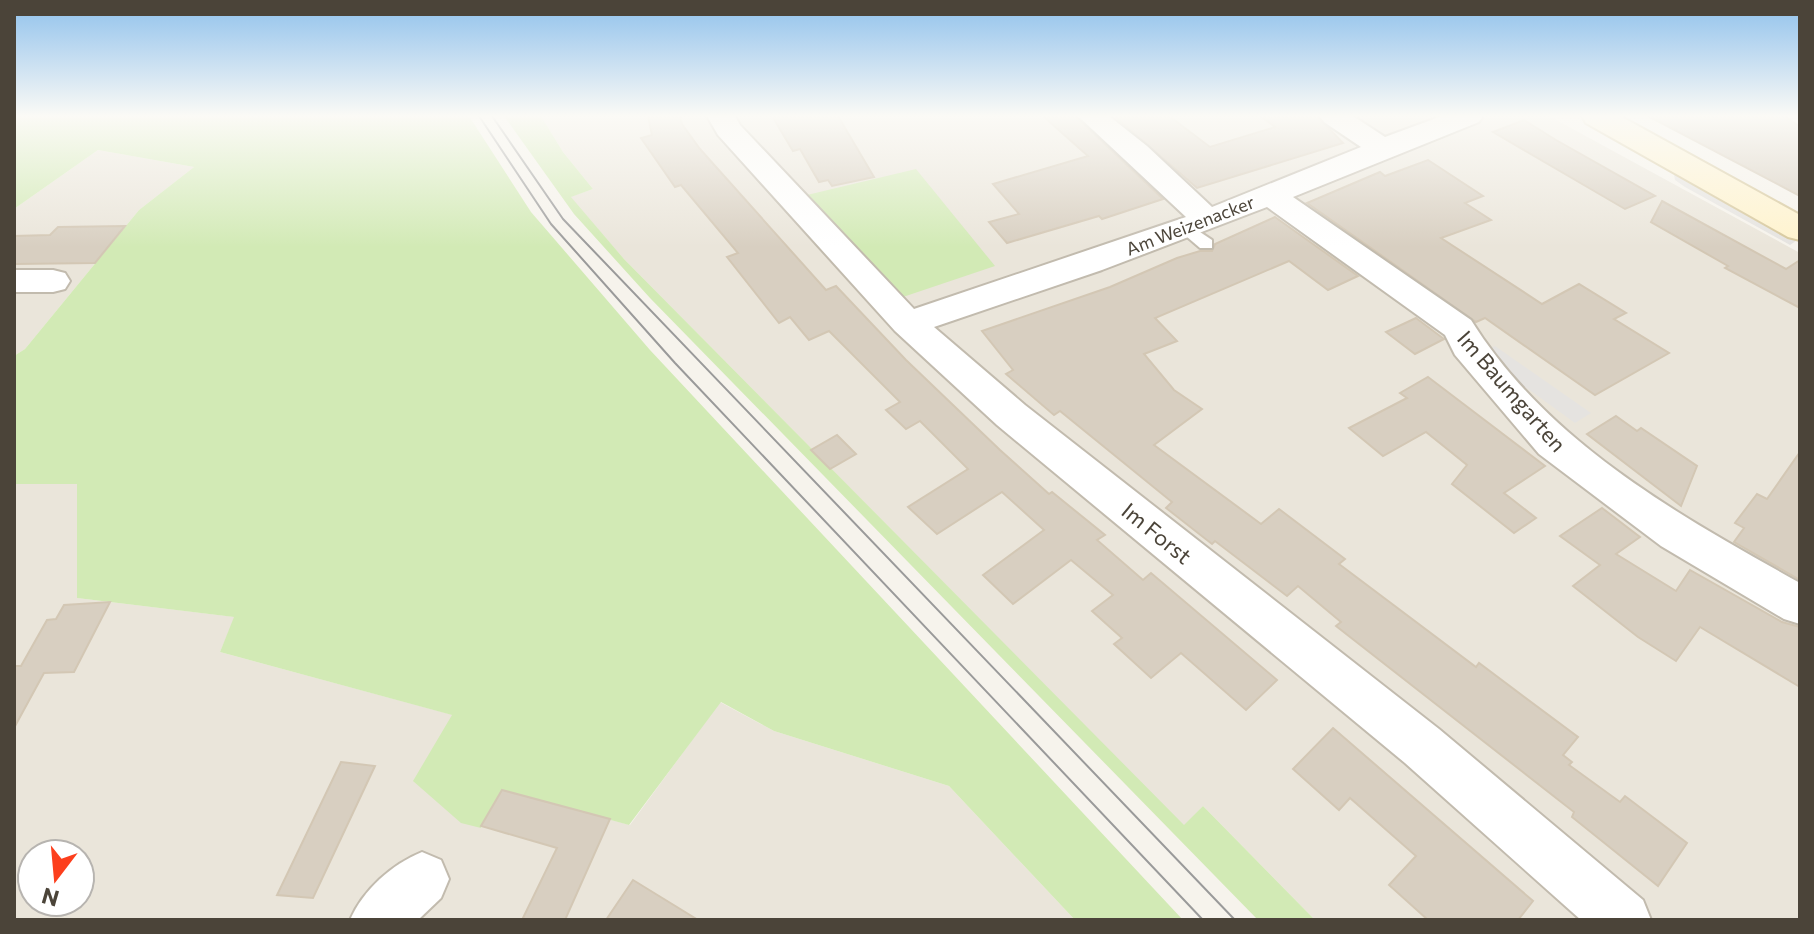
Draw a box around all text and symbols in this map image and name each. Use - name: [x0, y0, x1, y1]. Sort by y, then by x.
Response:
- street label: Am Weizenacker: [1123, 190, 1257, 260]
- street label: Im Baumgarten: [1452, 325, 1572, 457]
- street label: Im Forst: [1117, 497, 1197, 569]
- north arrow: [16, 838, 96, 918]
- text: N: [39, 882, 62, 913]

